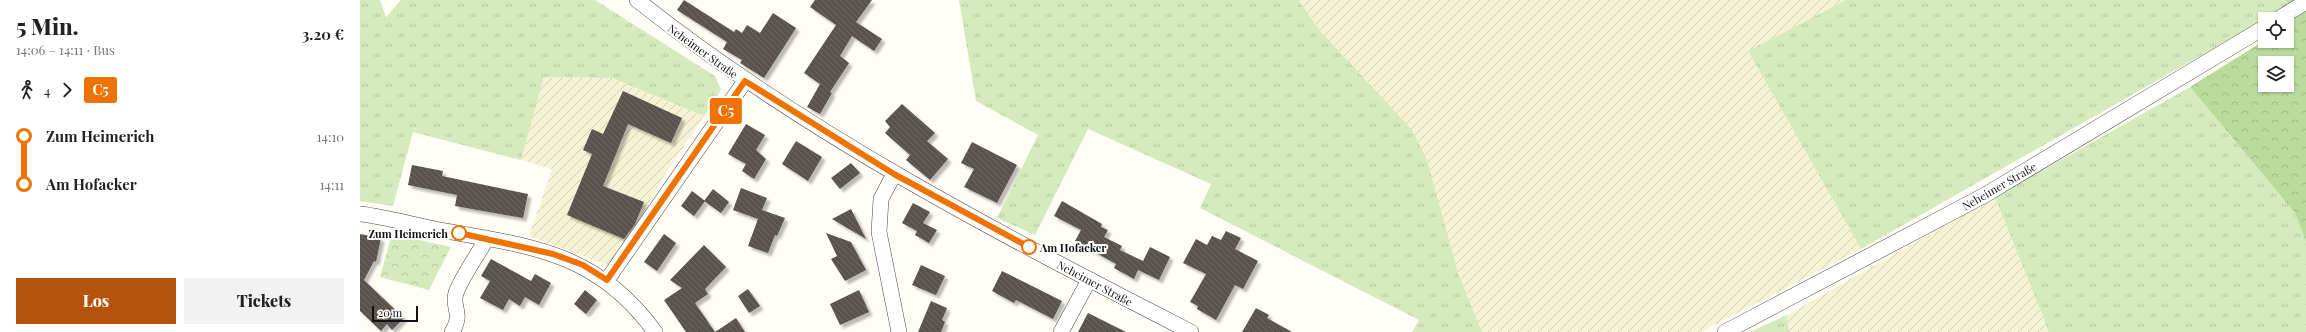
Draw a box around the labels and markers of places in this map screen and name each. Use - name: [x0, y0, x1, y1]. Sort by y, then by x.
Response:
- marker: Zum Heimerich: [451, 225, 467, 241]
- place label: Zum Heimerich: [368, 226, 448, 241]
- marker: Am Hofacker: [1021, 239, 1037, 255]
- place label: Am Hofacker: [1039, 240, 1107, 255]

